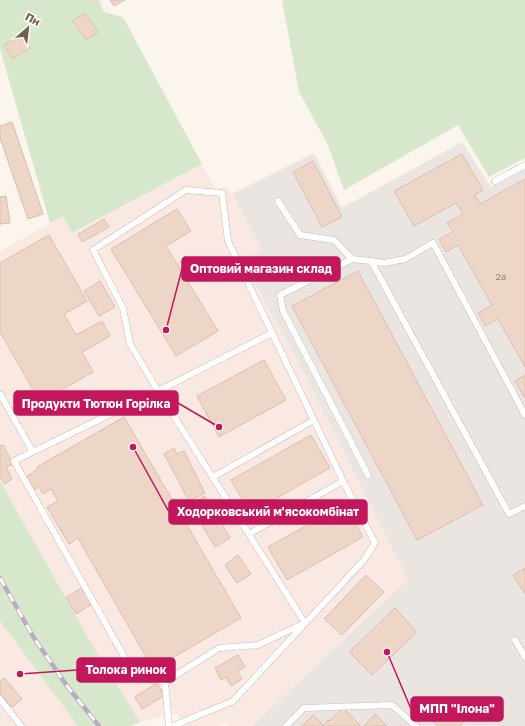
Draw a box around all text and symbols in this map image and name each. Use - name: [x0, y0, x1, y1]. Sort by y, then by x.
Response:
- north arrow: [8, 8, 48, 48]
- text: Пн: [23, 9, 43, 28]
- callout: Оптовий магазин склад: [182, 257, 340, 281]
- text: Оптовий магазин склад: [190, 261, 333, 276]
- house number: 2а: [496, 271, 506, 282]
- callout: Продукти Тютюн Горілка: [14, 391, 178, 415]
- text: Продукти Тютюн Горілка: [22, 396, 170, 411]
- callout: Ходорковський м'ясокомбінат: [169, 500, 367, 524]
- text: Ходорковський м'ясокомбінат: [177, 504, 359, 519]
- callout: Толока ринок: [77, 658, 175, 682]
- text: Толока ринок: [85, 662, 167, 677]
- callout: МПП "Ілона": [411, 697, 503, 721]
- text: МПП "Ілона": [419, 701, 495, 716]

